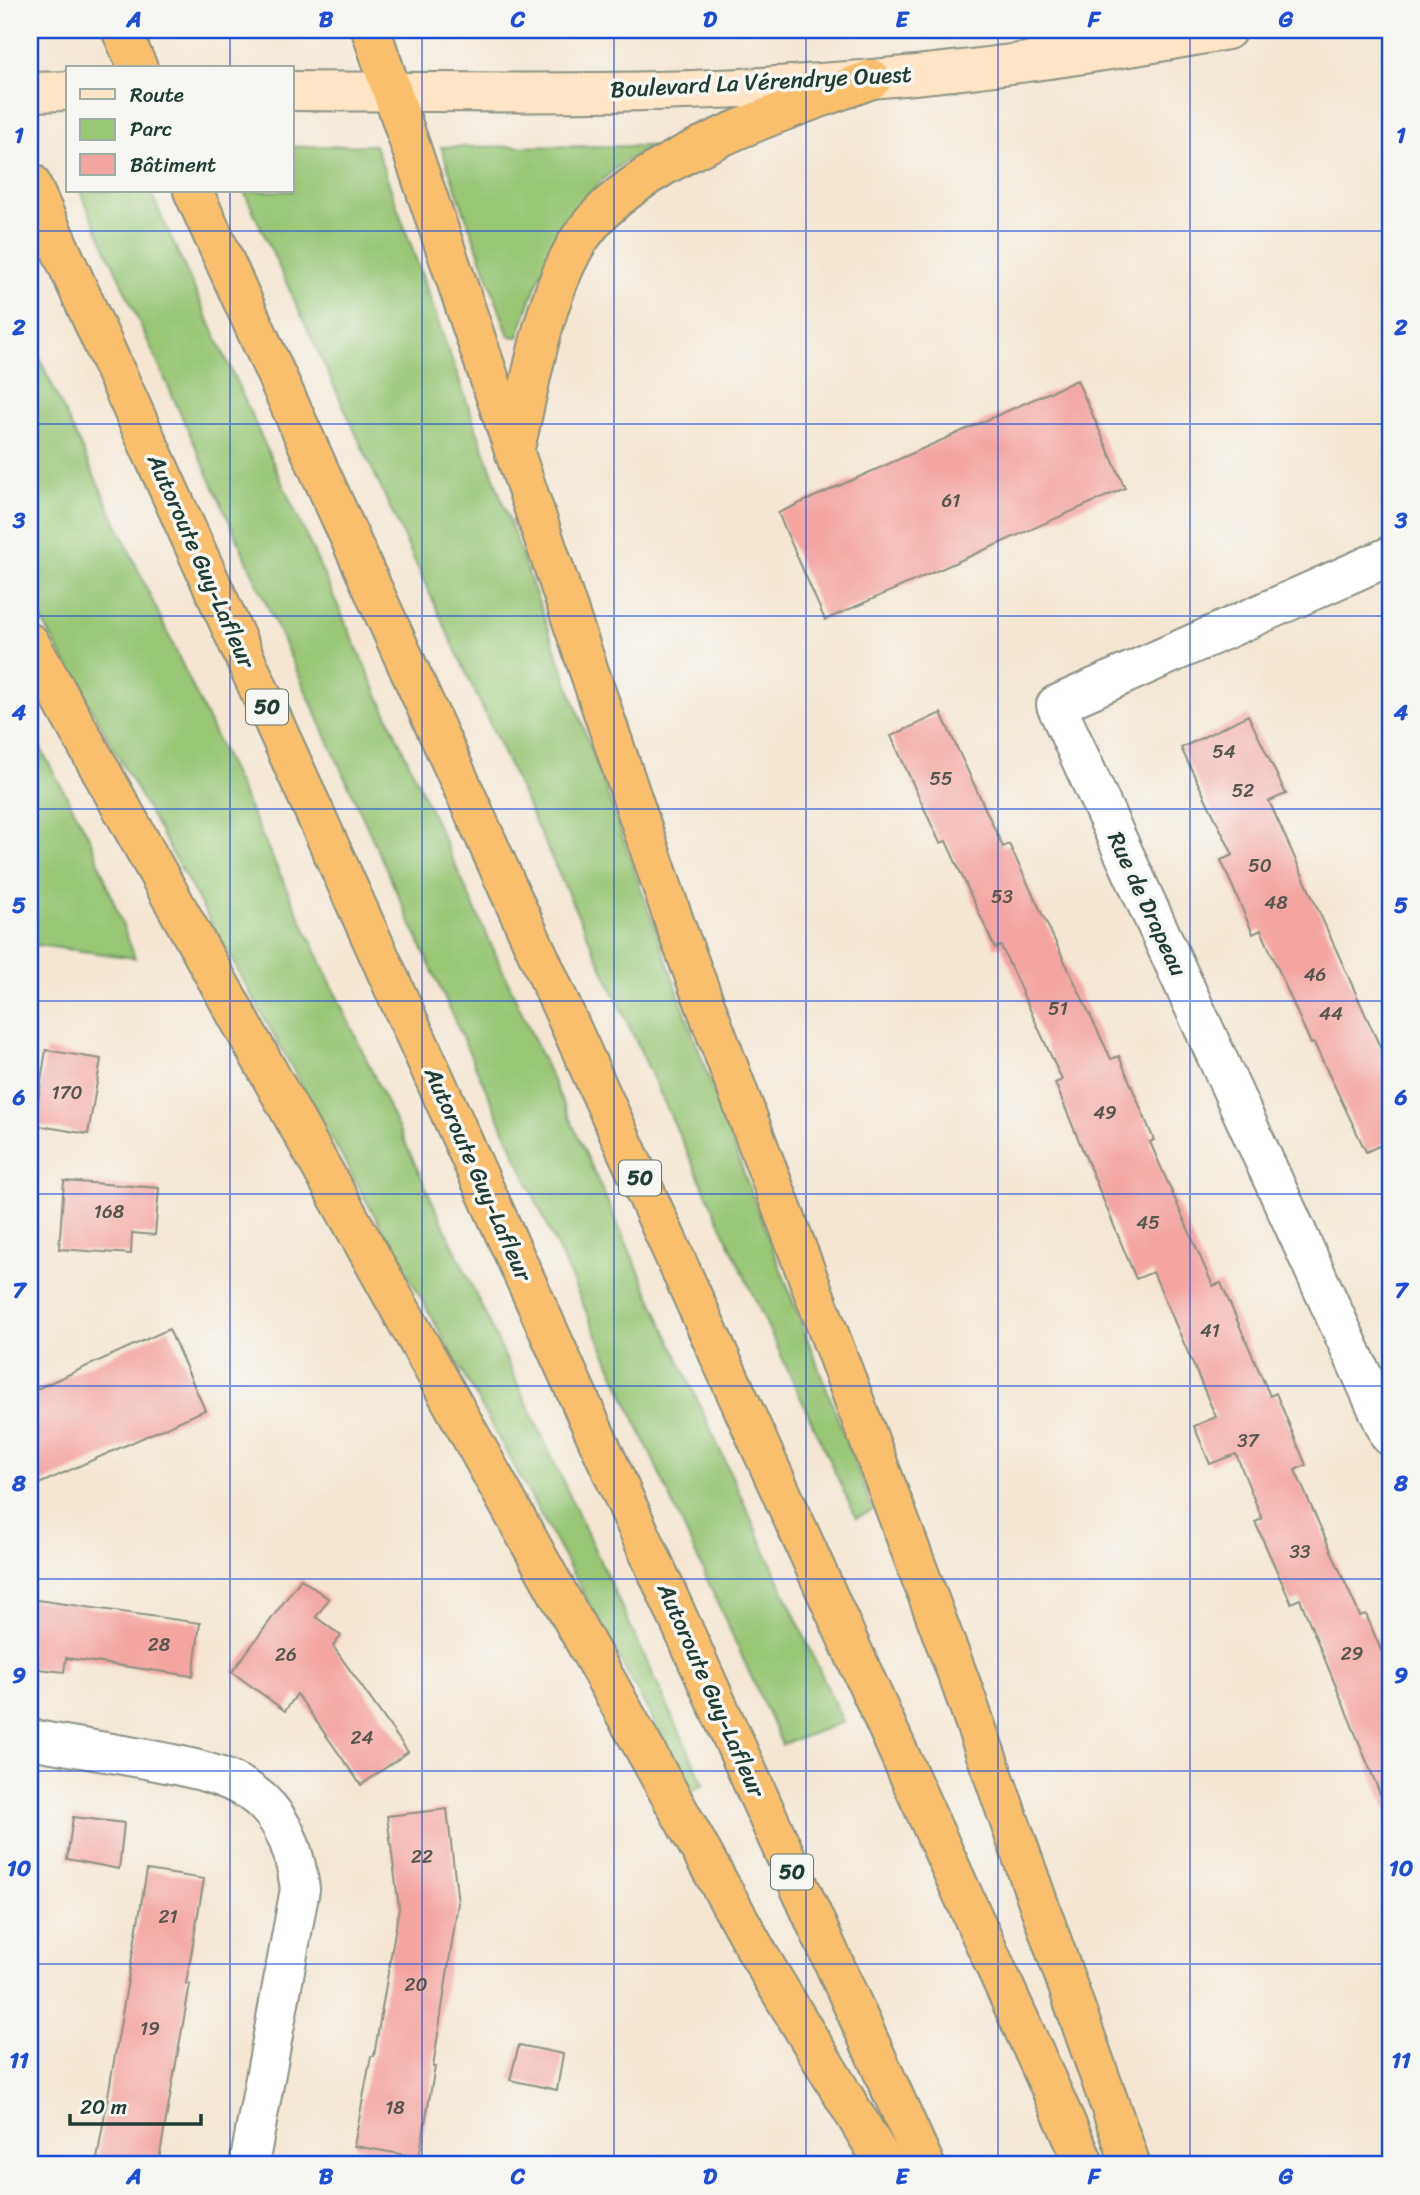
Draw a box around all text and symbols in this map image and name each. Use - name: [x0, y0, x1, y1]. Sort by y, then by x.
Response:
- text: A: [125, 0, 142, 40]
- text: B: [319, 0, 334, 40]
- text: C: [510, 0, 526, 40]
- text: D: [703, 0, 718, 40]
- text: E: [896, 0, 911, 40]
- text: F: [1087, 0, 1102, 40]
- text: G: [1278, 0, 1294, 40]
- street label: Boulevard La Vérendrye Ouest: [609, 54, 913, 110]
- legend: [66, 66, 294, 192]
- text: Route: [130, 76, 184, 114]
- text: Parc: [130, 110, 172, 148]
- text: 1: [14, 115, 24, 156]
- text: 1: [1396, 115, 1406, 156]
- text: Bâtiment: [130, 146, 216, 184]
- text: 2: [11, 307, 26, 348]
- text: 2: [1393, 307, 1408, 348]
- street label: Autoroute Guy-Lafleur: [135, 446, 267, 676]
- house number: 61: [942, 484, 960, 517]
- text: 3: [12, 500, 26, 541]
- text: 3: [1394, 500, 1408, 541]
- road number: 50: [246, 690, 288, 724]
- text: 4: [11, 692, 27, 733]
- text: 4: [1393, 692, 1409, 733]
- house number: 54: [1212, 735, 1236, 768]
- house number: 55: [929, 762, 953, 795]
- house number: 52: [1232, 774, 1254, 807]
- street label: Rue de Drapeau: [1095, 825, 1199, 984]
- house number: 50: [1248, 849, 1272, 882]
- house number: 53: [991, 880, 1014, 913]
- text: 5: [12, 885, 26, 926]
- text: 5: [1394, 885, 1408, 926]
- house number: 48: [1264, 886, 1288, 919]
- house number: 46: [1304, 958, 1326, 991]
- house number: 51: [1048, 992, 1068, 1025]
- house number: 44: [1319, 997, 1343, 1030]
- street label: Autoroute Guy-Lafleur: [412, 1059, 544, 1289]
- house number: 170: [51, 1076, 83, 1109]
- text: 6: [11, 1077, 26, 1118]
- text: 6: [1393, 1077, 1408, 1118]
- house number: 49: [1093, 1096, 1117, 1129]
- road number: 50: [619, 1160, 661, 1196]
- house number: 168: [94, 1195, 125, 1228]
- house number: 45: [1136, 1206, 1160, 1239]
- text: 7: [12, 1270, 27, 1311]
- text: 7: [1394, 1270, 1409, 1311]
- house number: 41: [1200, 1314, 1220, 1347]
- house number: 37: [1237, 1424, 1260, 1457]
- text: 8: [11, 1463, 26, 1504]
- text: 8: [1393, 1463, 1408, 1504]
- house number: 33: [1290, 1535, 1311, 1568]
- street label: Autoroute Guy-Lafleur: [645, 1575, 777, 1805]
- house number: 28: [148, 1628, 171, 1661]
- house number: 29: [1341, 1637, 1363, 1670]
- house number: 26: [275, 1638, 297, 1671]
- text: 9: [12, 1655, 26, 1696]
- text: 9: [1394, 1655, 1408, 1696]
- house number: 24: [351, 1721, 374, 1754]
- house number: 22: [411, 1840, 433, 1873]
- text: 10: [7, 1848, 32, 1889]
- text: 10: [1389, 1848, 1414, 1889]
- road number: 50: [771, 1854, 813, 1890]
- house number: 21: [158, 1900, 178, 1933]
- house number: 20: [405, 1968, 427, 2001]
- house number: 19: [140, 2012, 160, 2045]
- text: 11: [9, 2040, 29, 2081]
- text: 11: [1391, 2040, 1411, 2081]
- scale bar: [70, 2083, 201, 2127]
- text: 20 m: [80, 2088, 127, 2126]
- house number: 18: [385, 2091, 405, 2124]
- text: A: [125, 2156, 142, 2195]
- text: B: [319, 2156, 334, 2195]
- text: C: [510, 2156, 526, 2195]
- text: D: [703, 2156, 718, 2195]
- text: E: [896, 2156, 911, 2195]
- text: F: [1087, 2156, 1102, 2195]
- text: G: [1278, 2156, 1294, 2195]

